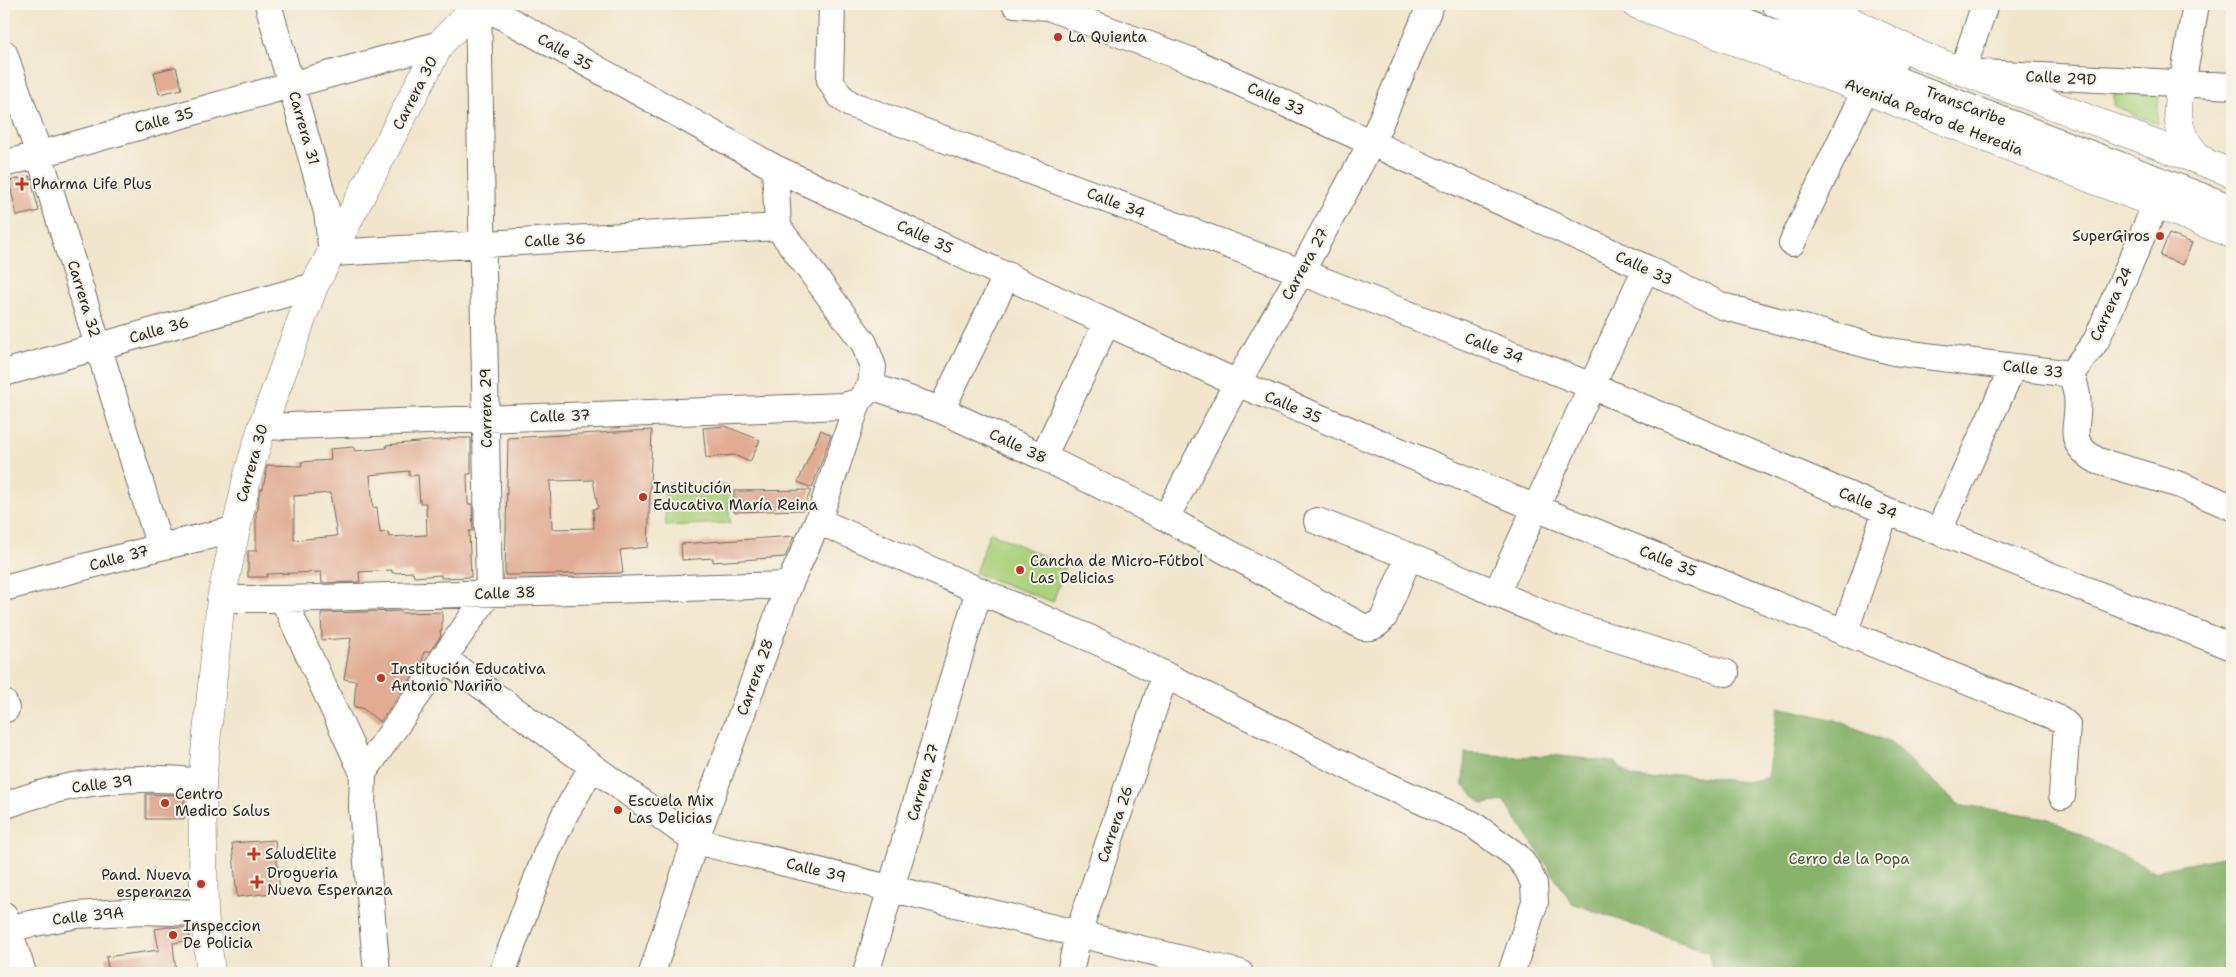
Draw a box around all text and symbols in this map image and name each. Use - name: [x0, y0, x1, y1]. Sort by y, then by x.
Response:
- place label: La Quienta: [1068, 27, 1147, 47]
- street label: Calle 35: [534, 29, 596, 75]
- marker: La Quienta: [1052, 31, 1064, 43]
- street label: Carrera 30: [388, 53, 442, 133]
- street label: Calle 29D: [2025, 66, 2097, 90]
- street label: Avenida Pedro de Heredia: [1842, 74, 2027, 161]
- street label: Calle 33: [1244, 77, 1308, 121]
- street label: TransCaribe: [1922, 81, 2010, 131]
- street label: Carrera 31: [284, 89, 324, 167]
- street label: Calle 35: [132, 103, 196, 137]
- place label: Pharma Life Plus: [32, 174, 152, 194]
- marker: Pharma Life Plus: [16, 178, 28, 190]
- street label: Calle 34: [1084, 183, 1148, 223]
- street label: Calle 35: [894, 215, 956, 259]
- street label: Carrera 27: [1277, 224, 1333, 304]
- place label: SuperGiros: [2072, 226, 2150, 246]
- street label: Calle 36: [524, 228, 586, 252]
- marker: SuperGiros: [2154, 230, 2166, 242]
- street label: Calle 33: [1612, 246, 1676, 290]
- street label: Carrera 32: [63, 258, 105, 340]
- street label: Carrera 24: [2085, 264, 2137, 344]
- street label: Calle 36: [127, 312, 191, 348]
- street label: Calle 34: [1462, 328, 1526, 368]
- street label: Calle 33: [2002, 355, 2064, 383]
- street label: Carrera 29: [475, 368, 497, 448]
- street label: Calle 35: [1261, 386, 1325, 428]
- street label: Calle 37: [529, 405, 591, 427]
- street label: Carrera 30: [231, 422, 273, 504]
- street label: Calle 38: [986, 424, 1050, 468]
- place label: Institución Educativa María Reina: [653, 478, 819, 515]
- street label: Calle 34: [1836, 482, 1900, 524]
- marker: Institución Educativa María Reina: [637, 491, 649, 503]
- street label: Calle 35: [1636, 540, 1700, 582]
- street label: Calle 37: [87, 541, 151, 575]
- place label: Cancha de Micro-Fútbol Las Delicias: [1030, 551, 1204, 588]
- marker: Cancha de Micro-Fútbol Las Delicias: [1014, 564, 1026, 576]
- street label: Calle 38: [474, 582, 536, 604]
- street label: Carrera 28: [732, 636, 778, 718]
- place label: Institución Educativa Antonio Nariño: [391, 659, 546, 696]
- marker: Institución Educativa Antonio Nariño: [375, 672, 387, 684]
- street label: Carrera 27: [902, 741, 944, 823]
- street label: Calle 39: [71, 770, 133, 798]
- street label: Carrera 26: [1093, 783, 1137, 865]
- place label: Centro Medico Salus: [175, 784, 270, 821]
- place label: Escuela Mix Las Delicias: [628, 791, 714, 828]
- marker: Centro Medico Salus: [159, 797, 171, 809]
- marker: Escuela Mix Las Delicias: [612, 804, 624, 816]
- place label: SaludElite: [265, 844, 337, 864]
- marker: SaludElite: [247, 847, 261, 861]
- park label: Cerro de la Popa: [1788, 849, 1910, 869]
- street label: Calle 39: [784, 853, 848, 887]
- place label: Drogueria Nueva Esperanza: [267, 863, 393, 900]
- place label: Pand. Nueva esperanza: [101, 865, 192, 902]
- marker: Drogueria Nueva Esperanza: [251, 876, 263, 888]
- marker: Pand. Nueva esperanza: [195, 878, 207, 890]
- street label: Calle 39A: [51, 902, 125, 930]
- place label: Inspeccion De Policia: [183, 916, 261, 953]
- marker: Inspeccion De Policia: [167, 929, 179, 941]

